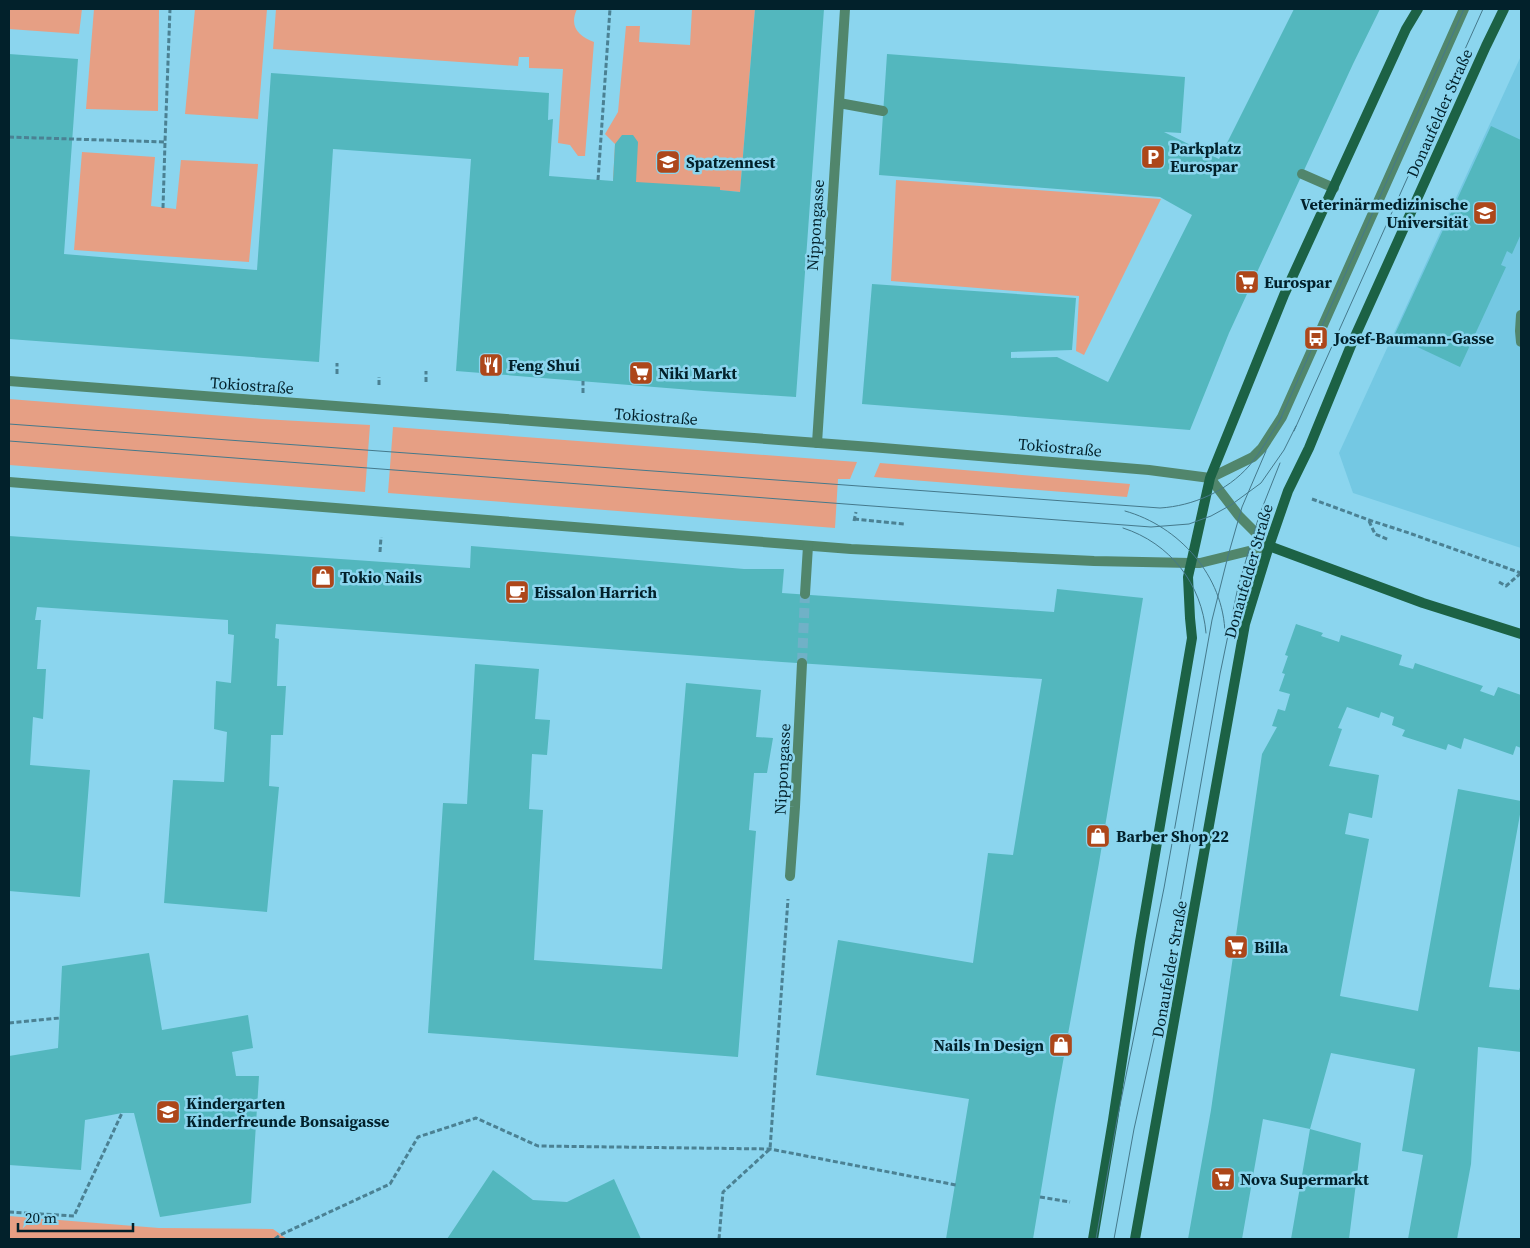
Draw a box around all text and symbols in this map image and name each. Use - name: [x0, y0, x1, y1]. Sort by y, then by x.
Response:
- street label: Donaufelder Straße: [1401, 45, 1477, 181]
- place label: Parkplatz Eurospar: [1170, 137, 1241, 177]
- parking icon: Parkplatz Eurospar: [1140, 144, 1166, 170]
- school or university icon: Spatzennest: [655, 149, 681, 175]
- place label: Spatzennest: [686, 151, 776, 173]
- street label: Nippongasse: [801, 179, 829, 271]
- place label: Veterinärmedizinische Universität: [1300, 193, 1468, 233]
- school or university icon: Veterinärmedizinische Universität: [1472, 200, 1498, 226]
- supermarket icon: Eurospar: [1234, 269, 1260, 295]
- place label: Eurospar: [1264, 271, 1332, 293]
- bus stop icon: Josef-Baumann-Gasse: [1303, 325, 1329, 351]
- place label: Josef-Baumann-Gasse: [1333, 327, 1494, 349]
- restaurant icon: Feng Shui: [478, 352, 504, 378]
- place label: Feng Shui: [508, 354, 580, 376]
- supermarket icon: Niki Markt: [628, 360, 654, 386]
- place label: Niki Markt: [658, 362, 737, 384]
- street label: Tokiostraße: [209, 371, 295, 399]
- street label: Tokiostraße: [613, 402, 699, 430]
- street label: Tokiostraße: [1017, 432, 1103, 462]
- street label: Donaufelder Straße: [1218, 501, 1278, 641]
- shop icon: Tokio Nails: [310, 564, 336, 590]
- place label: Tokio Nails: [340, 566, 422, 588]
- cafe icon: Eissalon Harrich: [504, 579, 530, 605]
- place label: Eissalon Harrich: [534, 581, 657, 603]
- street label: Nippongasse: [769, 723, 795, 815]
- shop icon: Barber Shop 22: [1085, 823, 1111, 849]
- place label: Barber Shop 22: [1116, 825, 1229, 847]
- street label: Donaufelder Straße: [1146, 899, 1192, 1039]
- supermarket icon: Billa: [1223, 934, 1249, 960]
- place label: Billa: [1254, 936, 1289, 958]
- shop icon: Nails In Design: [1048, 1032, 1074, 1058]
- place label: Nails In Design: [934, 1034, 1044, 1056]
- place label: Kindergarten Kinderfreunde Bonsaigasse: [186, 1092, 389, 1132]
- school or university icon: Kindergarten Kinderfreunde Bonsaigasse: [155, 1099, 181, 1125]
- supermarket icon: Nova Supermarkt: [1210, 1166, 1236, 1192]
- place label: Nova Supermarkt: [1240, 1168, 1369, 1190]
- scale bar: [18, 1200, 132, 1232]
- text: 20 m: [25, 1207, 57, 1228]

